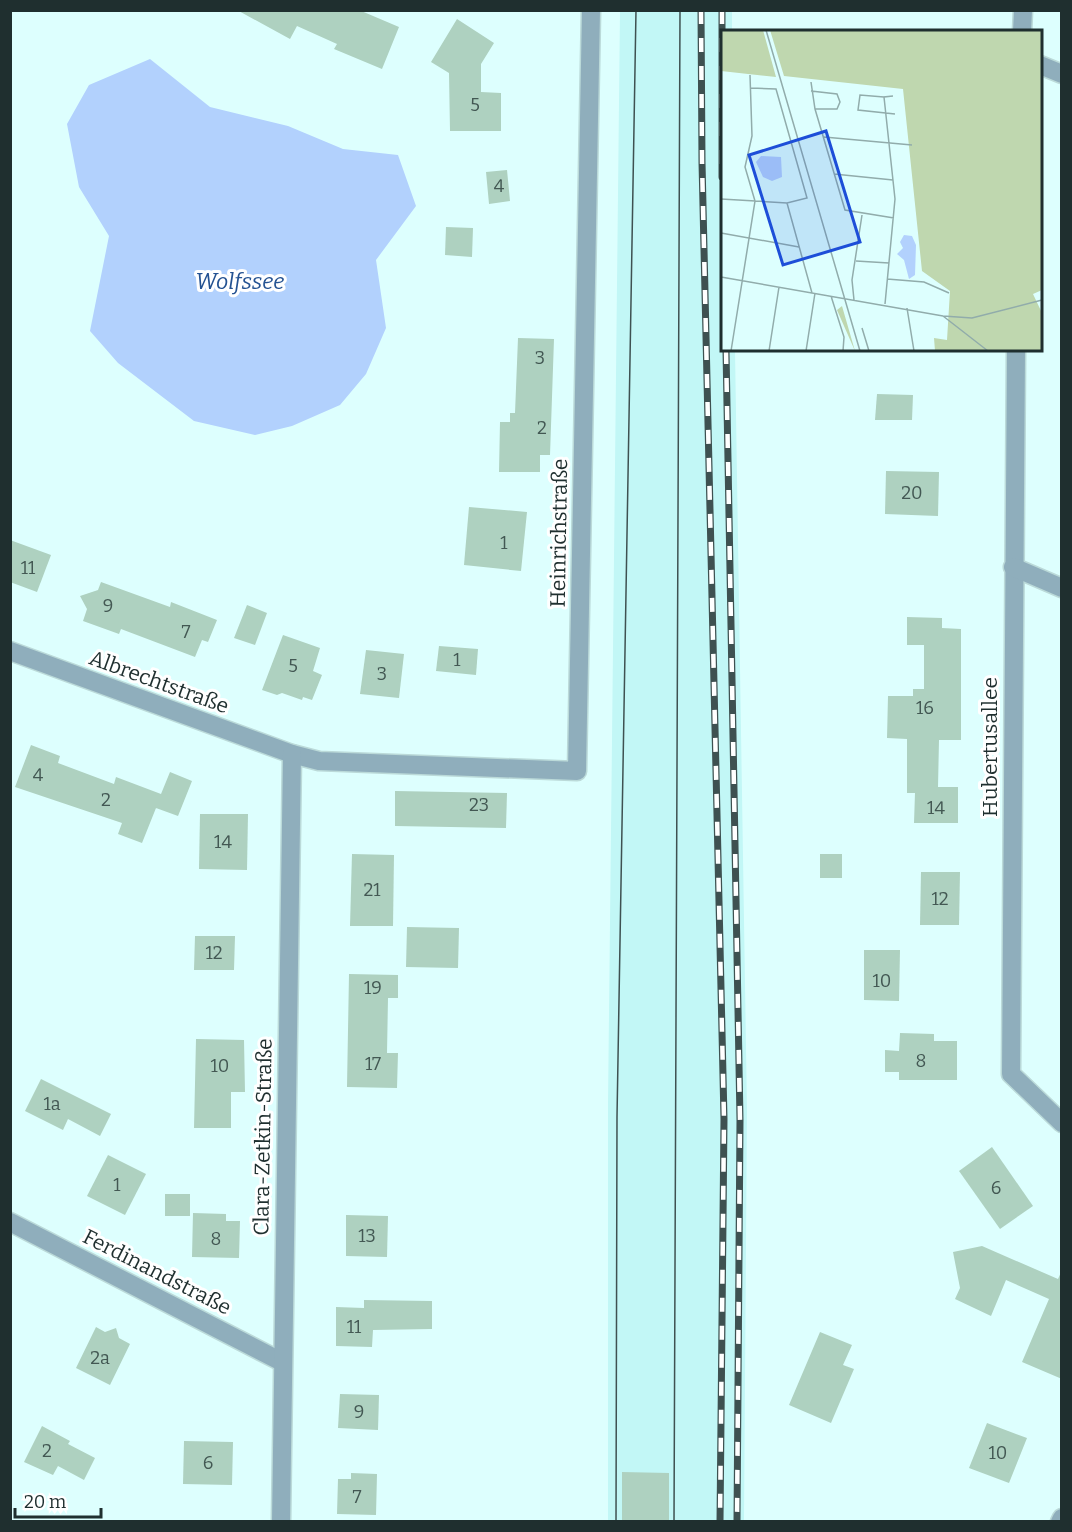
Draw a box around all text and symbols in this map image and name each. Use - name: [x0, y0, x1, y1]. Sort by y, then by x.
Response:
- inset map: [721, 30, 1042, 351]
- house number: 5: [470, 94, 480, 116]
- house number: 4: [494, 175, 505, 197]
- water label: Wolfssee: [196, 268, 284, 295]
- house number: 3: [535, 347, 545, 369]
- house number: 2: [537, 417, 547, 439]
- street label: Heinrichstraße: [545, 458, 573, 608]
- house number: 20: [901, 482, 923, 504]
- house number: 1: [500, 532, 508, 554]
- house number: 11: [21, 557, 36, 579]
- house number: 9: [103, 595, 113, 617]
- house number: 7: [181, 621, 191, 643]
- street label: Albrechtstraße: [86, 645, 232, 719]
- house number: 1: [453, 649, 461, 671]
- house number: 5: [288, 655, 298, 677]
- house number: 3: [377, 663, 387, 685]
- street label: Hubertusallee: [977, 677, 1003, 817]
- house number: 16: [916, 697, 934, 719]
- house number: 4: [33, 764, 44, 786]
- house number: 2: [101, 789, 111, 811]
- house number: 23: [469, 794, 489, 816]
- house number: 14: [927, 797, 945, 819]
- house number: 14: [214, 831, 232, 853]
- house number: 21: [363, 879, 381, 901]
- house number: 12: [931, 888, 949, 910]
- house number: 12: [205, 942, 223, 964]
- house number: 10: [873, 970, 891, 992]
- house number: 19: [364, 977, 382, 999]
- street label: Clara-Zetkin-Straße: [248, 1038, 278, 1236]
- house number: 8: [916, 1050, 926, 1072]
- house number: 17: [365, 1053, 381, 1075]
- house number: 10: [211, 1055, 229, 1077]
- house number: 1a: [43, 1093, 61, 1115]
- house number: 1: [113, 1174, 121, 1196]
- house number: 6: [991, 1177, 1001, 1199]
- street label: Ferdinandstraße: [78, 1223, 236, 1321]
- house number: 13: [358, 1225, 376, 1247]
- house number: 8: [211, 1228, 221, 1250]
- house number: 11: [347, 1316, 362, 1338]
- house number: 2a: [90, 1347, 110, 1369]
- house number: 9: [354, 1401, 364, 1423]
- house number: 2: [42, 1440, 52, 1462]
- house number: 10: [989, 1442, 1007, 1464]
- house number: 6: [203, 1452, 213, 1474]
- scale bar: [15, 1481, 100, 1519]
- house number: 7: [352, 1486, 362, 1508]
- text: 20 m: [24, 1491, 66, 1513]

